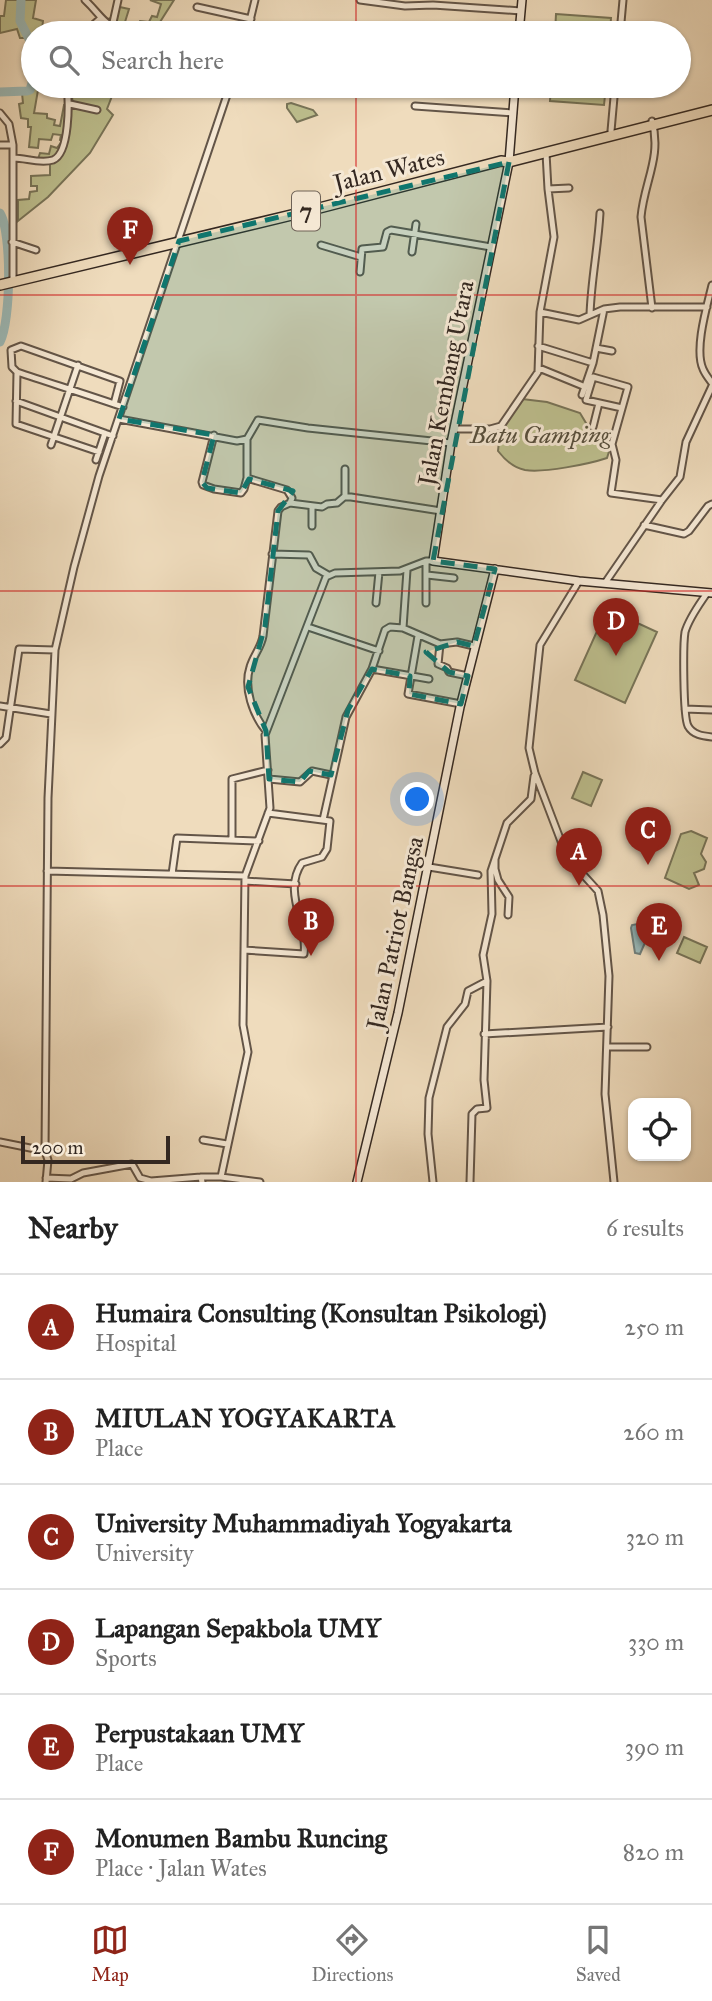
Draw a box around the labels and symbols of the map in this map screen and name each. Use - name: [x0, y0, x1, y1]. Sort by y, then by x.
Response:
- street label: Jalan Wates: [328, 142, 447, 199]
- road number: 7: [292, 192, 320, 230]
- pin: F: [107, 207, 153, 265]
- street label: Jalan Kembang Utara: [411, 277, 481, 491]
- park label: Batu Gamping: [469, 420, 612, 450]
- pin: D: [593, 598, 639, 656]
- your location: [400, 782, 434, 816]
- pin: C: [625, 807, 671, 865]
- pin: A: [556, 828, 602, 886]
- street label: Jalan Patriot Bangsa: [359, 833, 430, 1035]
- pin: B: [288, 898, 334, 956]
- pin: E: [636, 903, 682, 961]
- scale bar: [21, 1133, 170, 1165]

